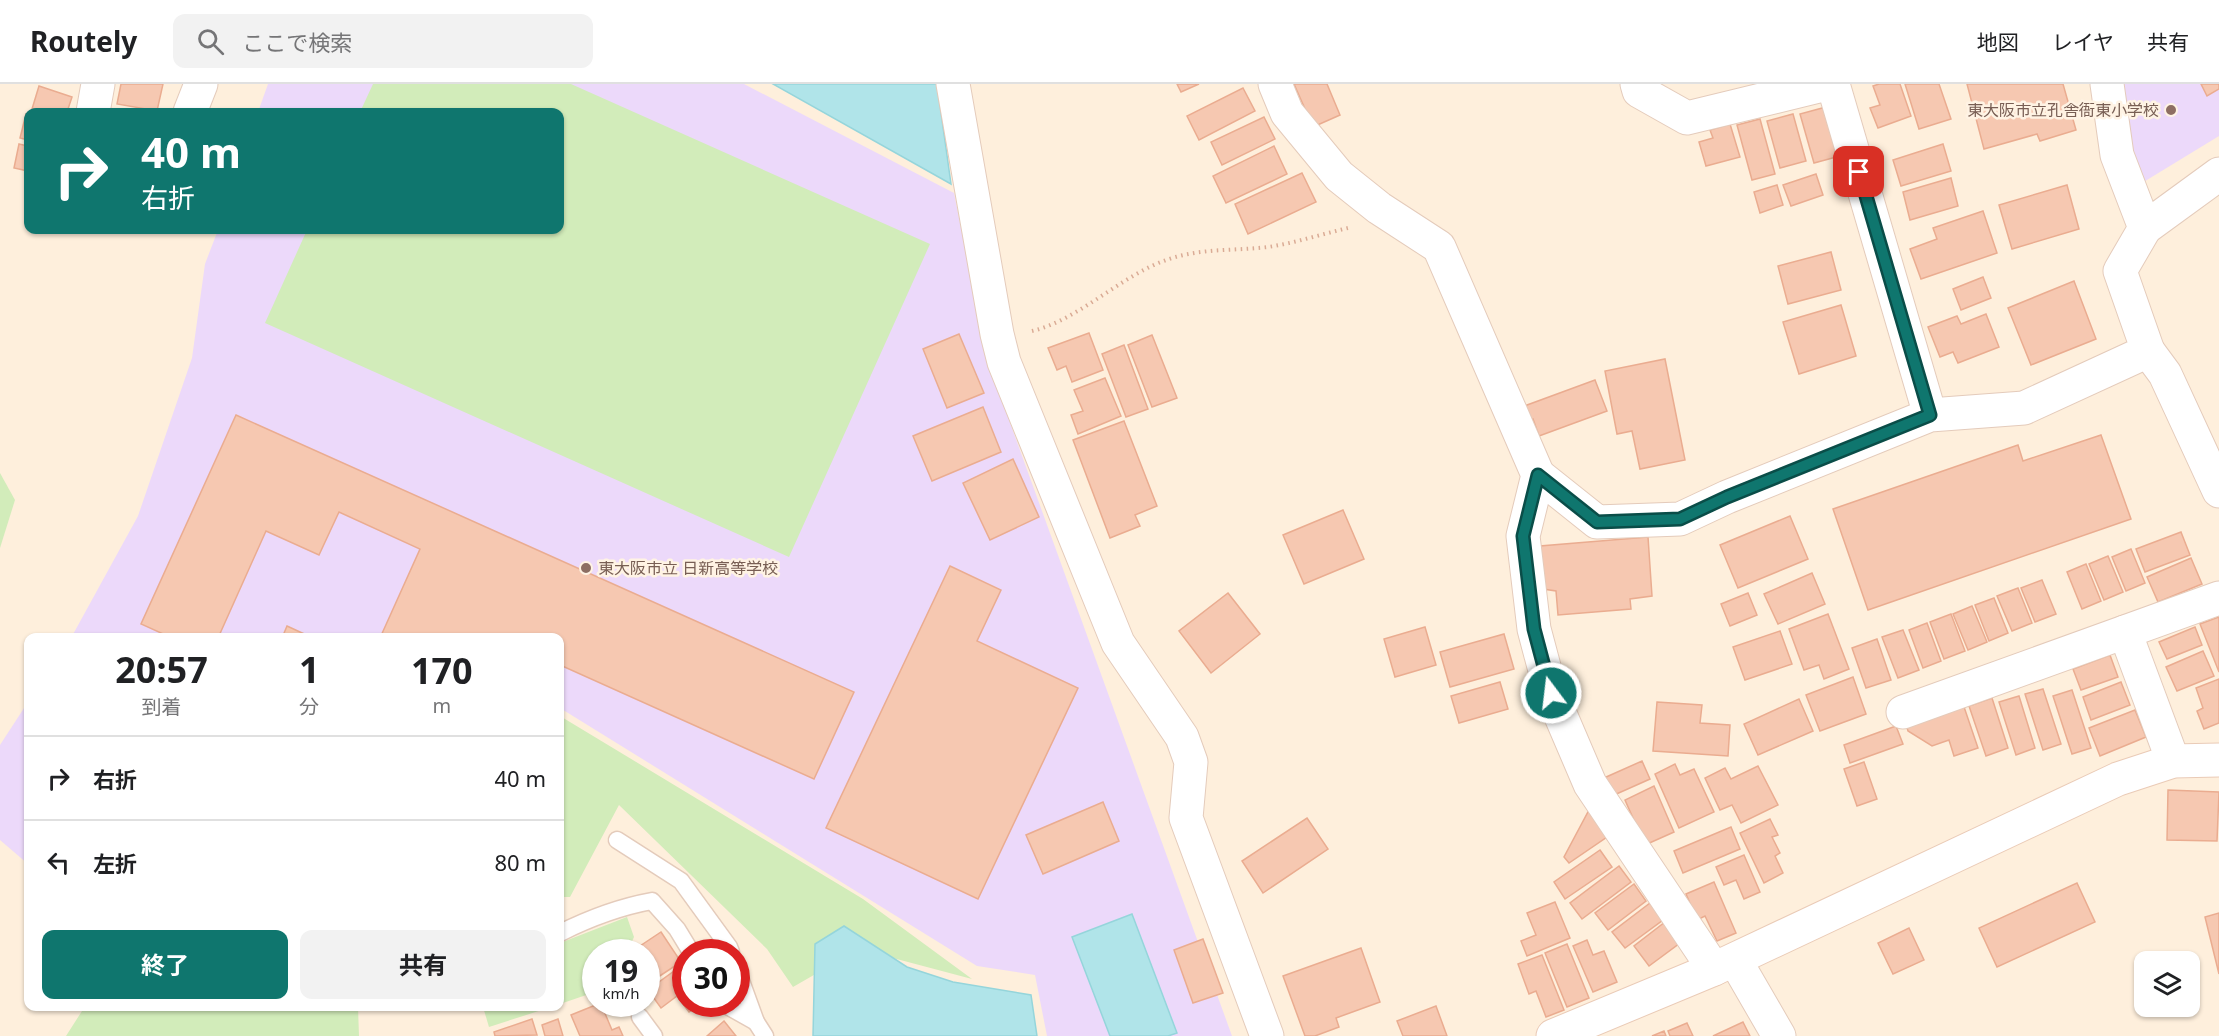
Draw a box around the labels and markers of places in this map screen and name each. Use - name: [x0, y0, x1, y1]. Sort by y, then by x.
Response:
- place label: 東大阪市立孔舎衙東小学校: [1967, 99, 2159, 121]
- marker: 東大阪市立孔舎衙東小学校: [2164, 103, 2178, 117]
- pin: [1833, 146, 1884, 197]
- place label: 東大阪市立 日新高等学校: [598, 557, 778, 579]
- marker: 東大阪市立 日新高等学校: [579, 561, 593, 575]

